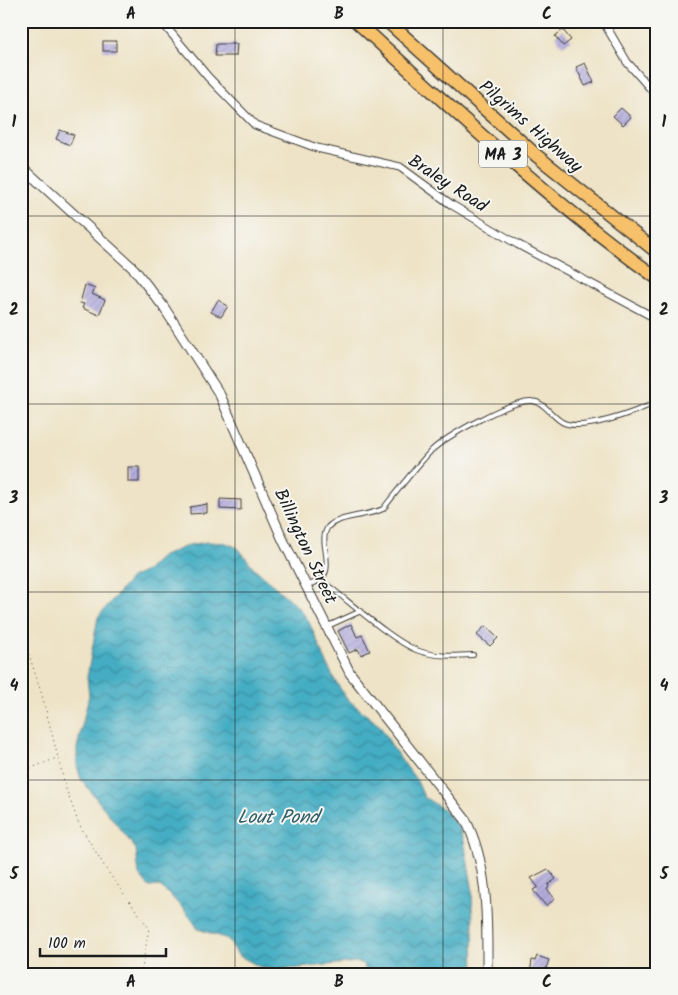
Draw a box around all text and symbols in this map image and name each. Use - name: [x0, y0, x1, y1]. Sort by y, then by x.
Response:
- text: A: [126, 2, 136, 27]
- text: B: [334, 2, 344, 27]
- text: C: [542, 2, 552, 27]
- street label: Pilgrims Highway: [471, 74, 589, 181]
- text: 1: [12, 110, 17, 135]
- text: 1: [662, 110, 667, 135]
- road number: MA 3: [479, 140, 527, 168]
- street label: Braley Road: [401, 148, 494, 222]
- text: 2: [9, 298, 19, 323]
- text: 2: [659, 298, 669, 323]
- street label: Billington Street: [265, 484, 345, 610]
- text: 3: [9, 486, 19, 511]
- text: 3: [659, 486, 669, 511]
- text: 4: [10, 674, 19, 699]
- text: 4: [660, 674, 669, 699]
- water label: Lout Pond: [237, 803, 323, 833]
- text: 5: [9, 862, 20, 887]
- text: 5: [659, 862, 670, 887]
- scale bar: [40, 925, 166, 957]
- text: 100 m: [48, 932, 86, 956]
- text: A: [126, 970, 136, 995]
- text: B: [334, 970, 344, 995]
- text: C: [542, 970, 552, 995]

